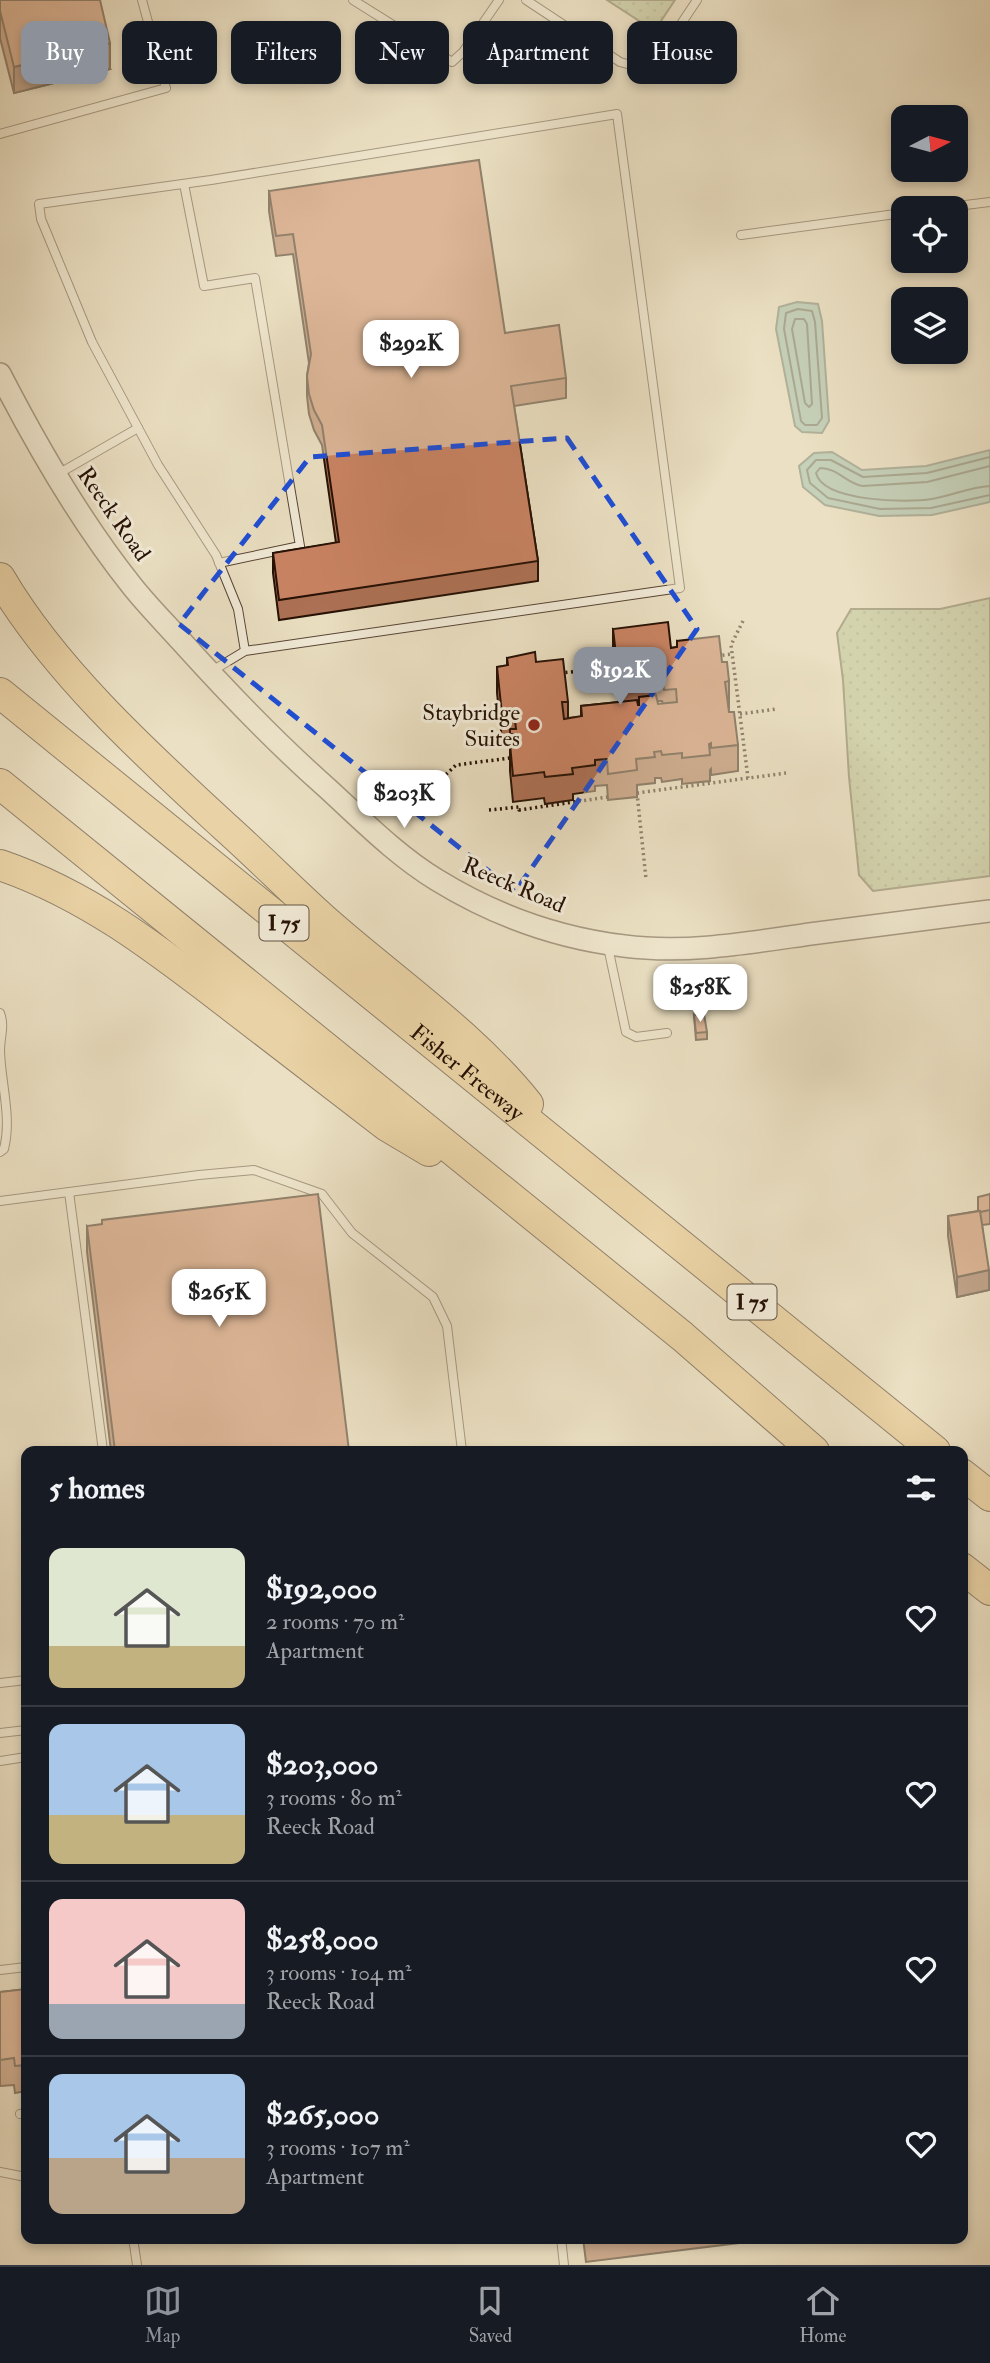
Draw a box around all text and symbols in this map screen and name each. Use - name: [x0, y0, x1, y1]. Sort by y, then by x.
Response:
- chip: Buy: [21, 21, 108, 84]
- chip: Rent: [122, 21, 217, 84]
- chip: Filters: [231, 21, 341, 84]
- chip: New: [355, 21, 449, 84]
- chip: Apartment: [463, 21, 613, 84]
- chip: House: [627, 21, 737, 84]
- north arrow: [891, 105, 968, 182]
- map controls: [891, 105, 968, 364]
- button: locate: [891, 196, 968, 273]
- button: layers: [891, 287, 968, 364]
- pin: $292K: [362, 320, 460, 380]
- text: $292K: [379, 328, 443, 357]
- street label: Reeck Road: [71, 461, 157, 567]
- pin: $192K: [571, 648, 669, 707]
- text: $192K: [590, 655, 650, 684]
- place label: Staybridge Suites: [422, 698, 520, 753]
- marker: Staybridge Suites: [526, 717, 542, 733]
- pin: $203K: [355, 770, 453, 830]
- text: $203K: [373, 778, 435, 807]
- street label: Reeck Road: [458, 850, 570, 920]
- road number: I 75: [260, 906, 308, 940]
- pin: $258K: [651, 964, 749, 1024]
- text: $258K: [669, 972, 731, 1001]
- street label: Fisher Freeway: [405, 1017, 531, 1128]
- pin: $265K: [170, 1270, 268, 1329]
- text: $265K: [188, 1277, 250, 1306]
- road number: I 75: [728, 1284, 776, 1320]
- icon: filters: [902, 1469, 940, 1507]
- text: 5 homes: [49, 1470, 145, 1507]
- text: $192,000: [266, 1570, 377, 1607]
- icon: home: [105, 1576, 189, 1660]
- icon: heart: [902, 1599, 940, 1637]
- text: 2 rooms · 70 m²: [266, 1607, 405, 1636]
- text: Apartment: [266, 1636, 364, 1665]
- text: $203,000: [266, 1746, 378, 1783]
- icon: home: [105, 1752, 189, 1836]
- icon: heart: [902, 1775, 940, 1813]
- text: 3 rooms · 80 m²: [266, 1783, 402, 1812]
- text: Reeck Road: [266, 1812, 375, 1841]
- text: $258,000: [266, 1921, 379, 1958]
- icon: home: [105, 1927, 189, 2011]
- icon: heart: [902, 1950, 940, 1988]
- text: 3 rooms · 104 m²: [266, 1958, 412, 1987]
- text: Reeck Road: [266, 1987, 375, 2016]
- text: $265,000: [266, 2096, 379, 2133]
- icon: home: [105, 2102, 189, 2186]
- icon: heart: [902, 2125, 940, 2163]
- text: 3 rooms · 107 m²: [266, 2133, 410, 2162]
- text: Apartment: [266, 2162, 364, 2191]
- tab: Map: [144, 2282, 182, 2348]
- tab: Saved: [469, 2282, 512, 2348]
- tab: Home: [799, 2282, 846, 2348]

